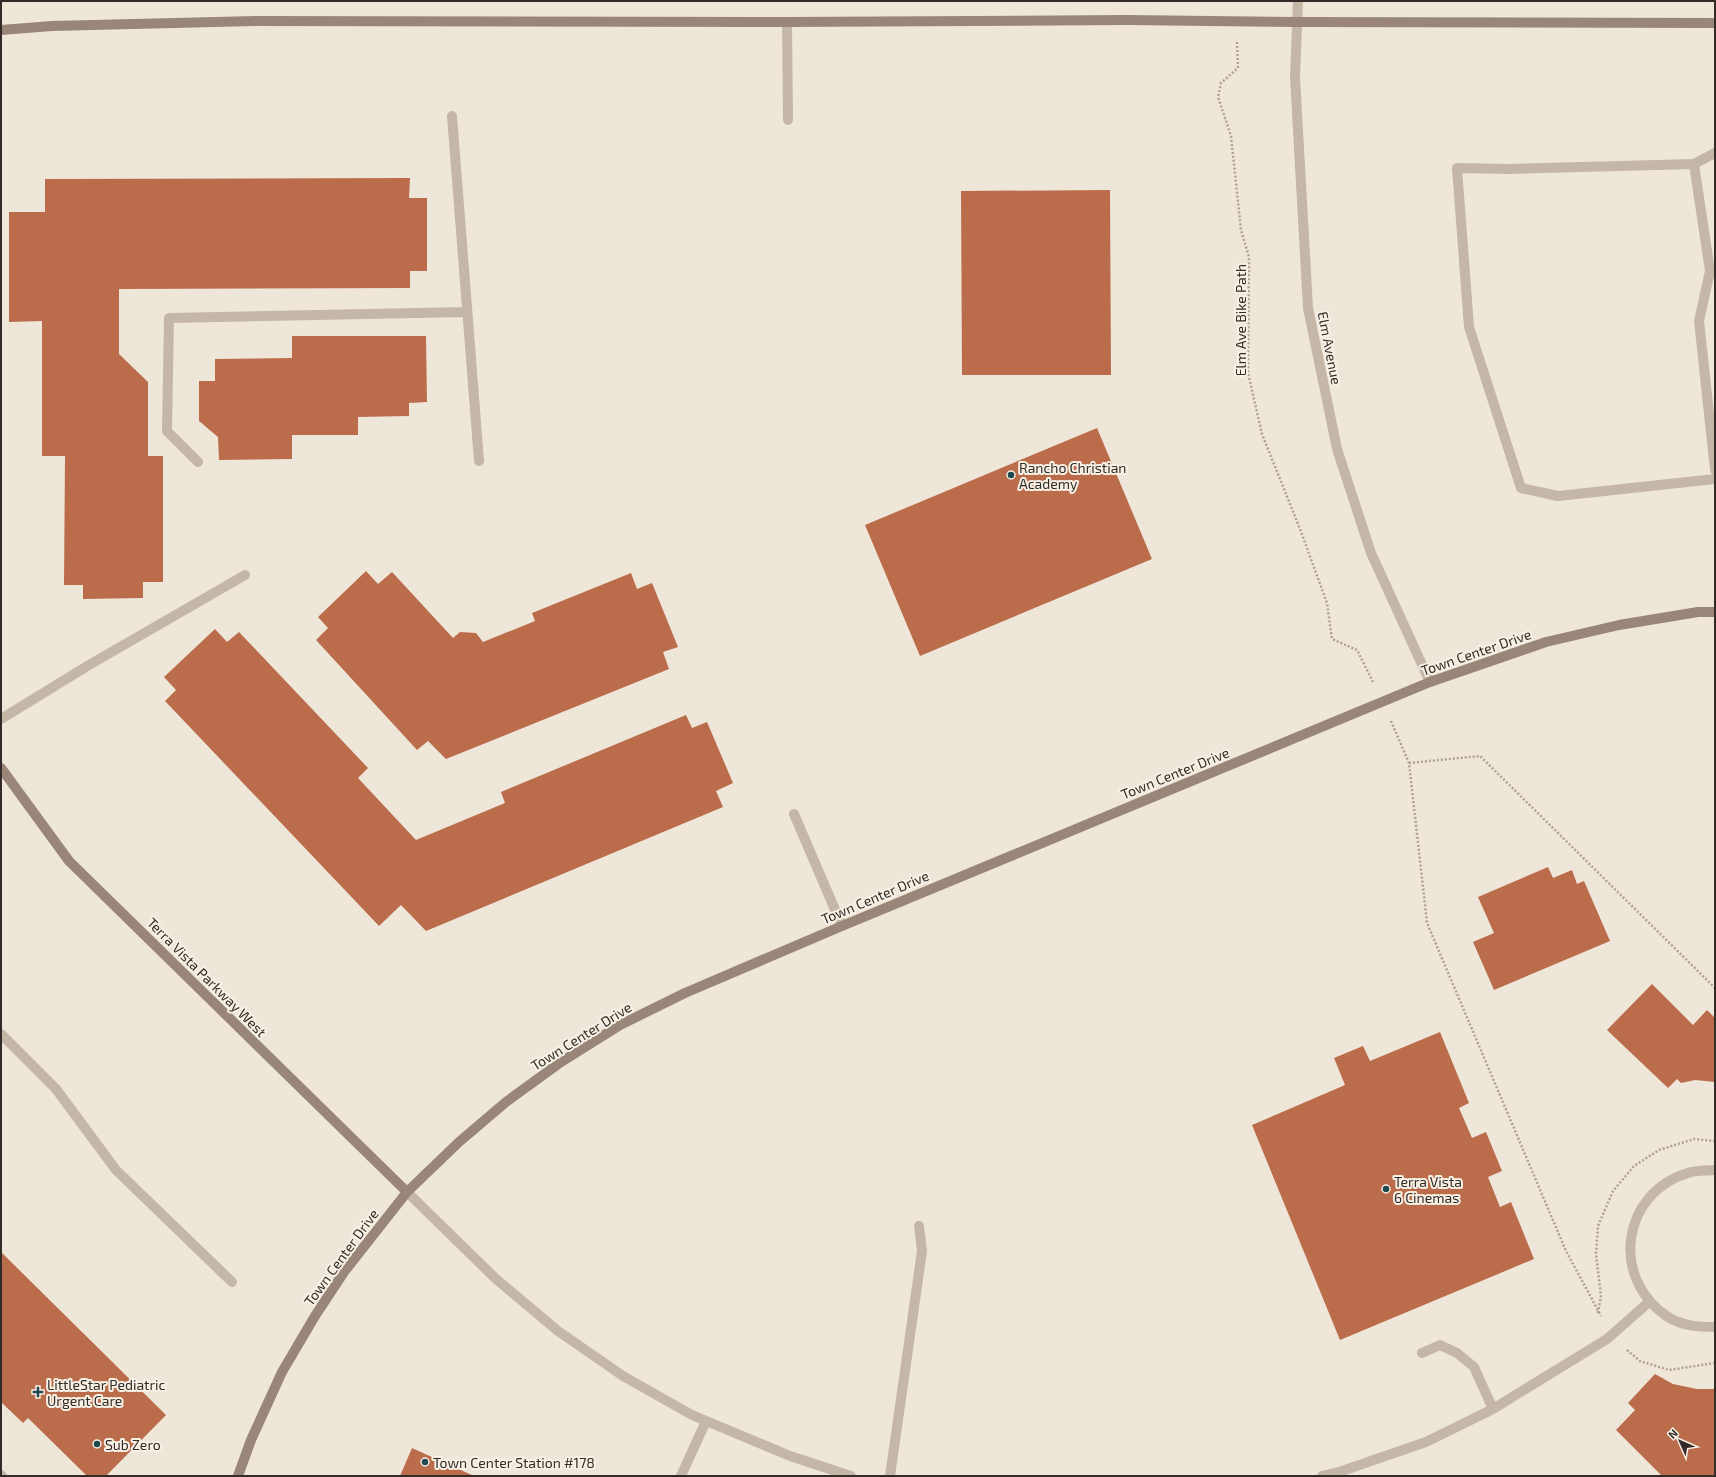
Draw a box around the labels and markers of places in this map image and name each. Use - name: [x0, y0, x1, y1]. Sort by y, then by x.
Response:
- place label: Rancho Christian Academy: [1019, 459, 1126, 492]
- marker: Rancho Christian Academy: [1006, 470, 1016, 480]
- place label: Terra Vista 6 Cinemas: [1394, 1173, 1462, 1206]
- marker: Terra Vista 6 Cinemas: [1381, 1184, 1391, 1194]
- place label: LittleStar Pediatric Urgent Care: [47, 1376, 166, 1409]
- marker: LittleStar Pediatric Urgent Care: [32, 1386, 44, 1398]
- place label: Sub Zero: [105, 1436, 161, 1453]
- marker: Sub Zero: [92, 1439, 102, 1449]
- place label: Town Center Station #178: [433, 1454, 595, 1471]
- marker: Town Center Station #178: [420, 1457, 430, 1467]

